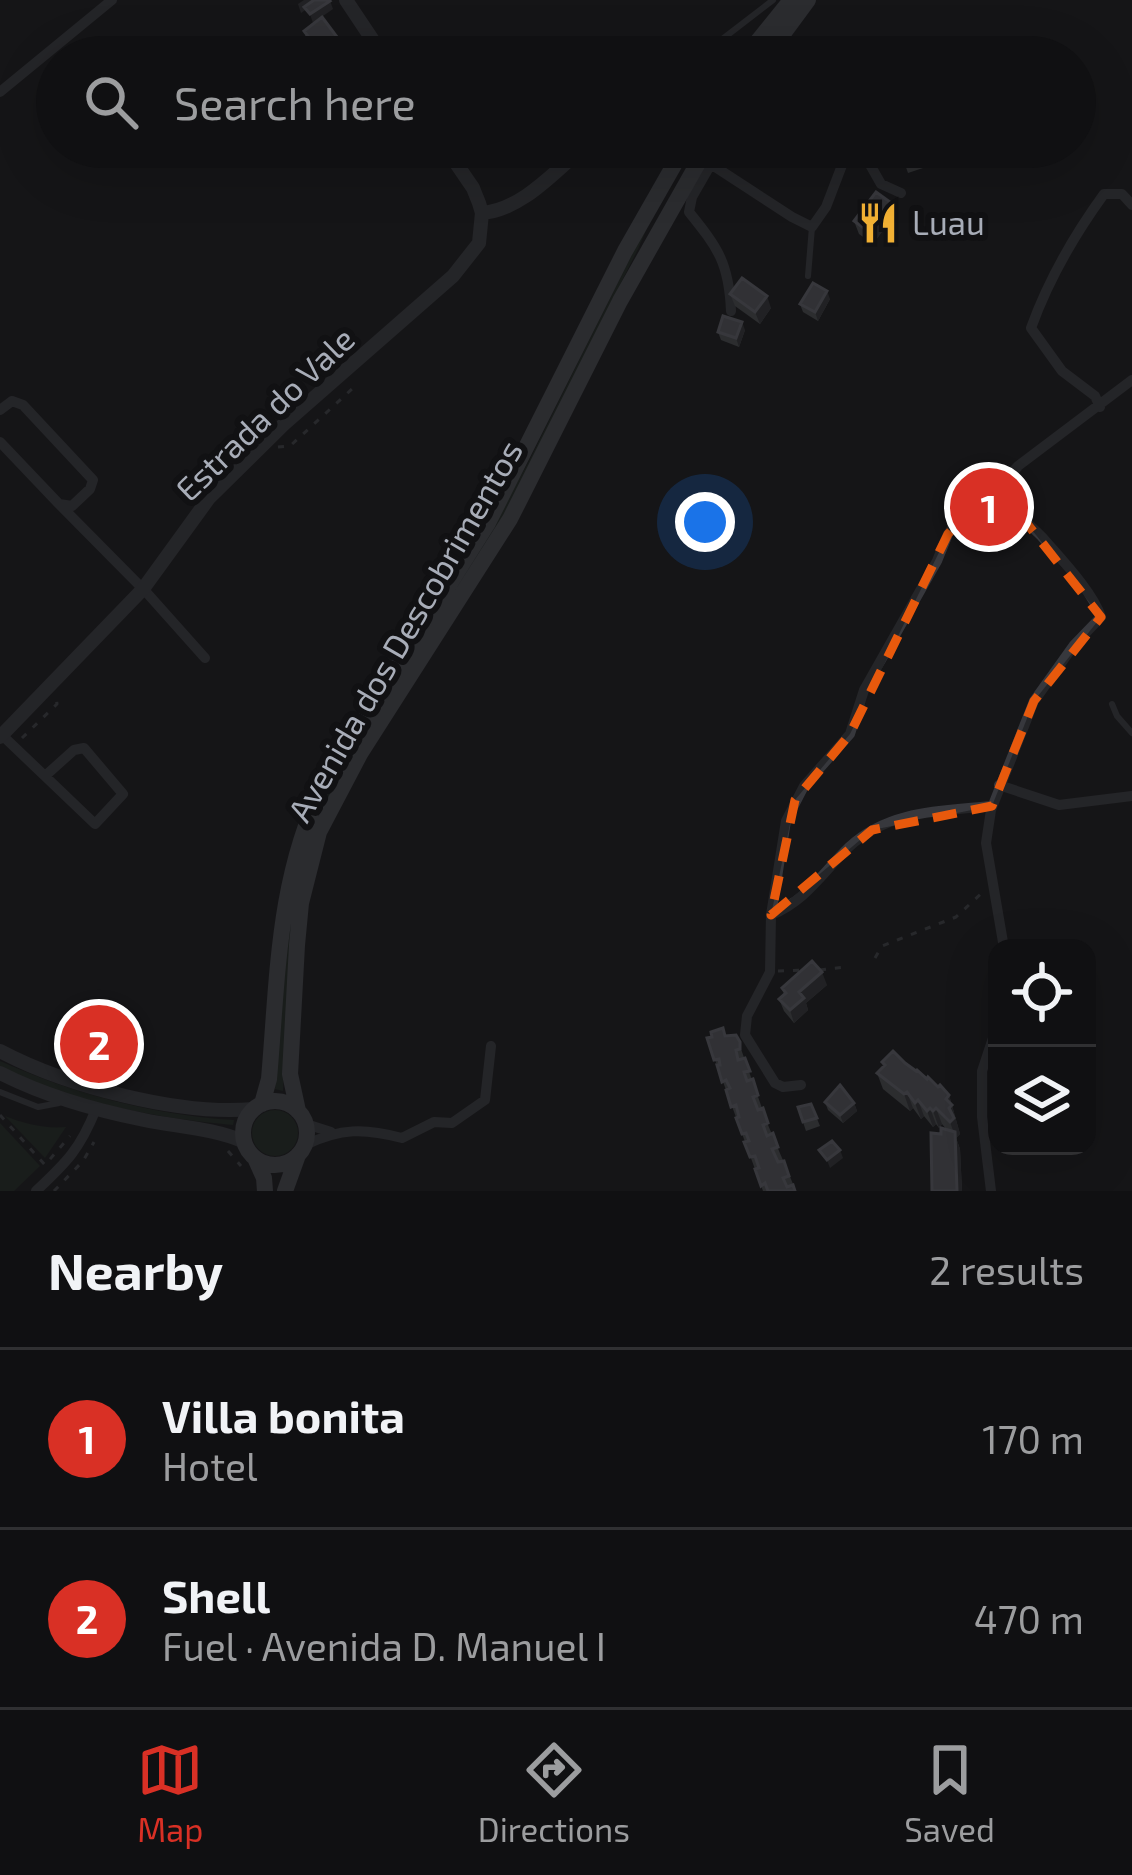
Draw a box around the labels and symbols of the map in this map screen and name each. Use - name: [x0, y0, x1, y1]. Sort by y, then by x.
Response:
- restaurant icon: Luau: [855, 200, 901, 246]
- place label: Luau: [912, 202, 985, 242]
- street label: Estrada do Vale: [167, 318, 362, 508]
- street label: Avenida dos Descobrimentos: [278, 433, 530, 828]
- pin: 1: [950, 462, 1028, 552]
- your location: [675, 492, 735, 552]
- pin: 2: [60, 999, 138, 1089]

